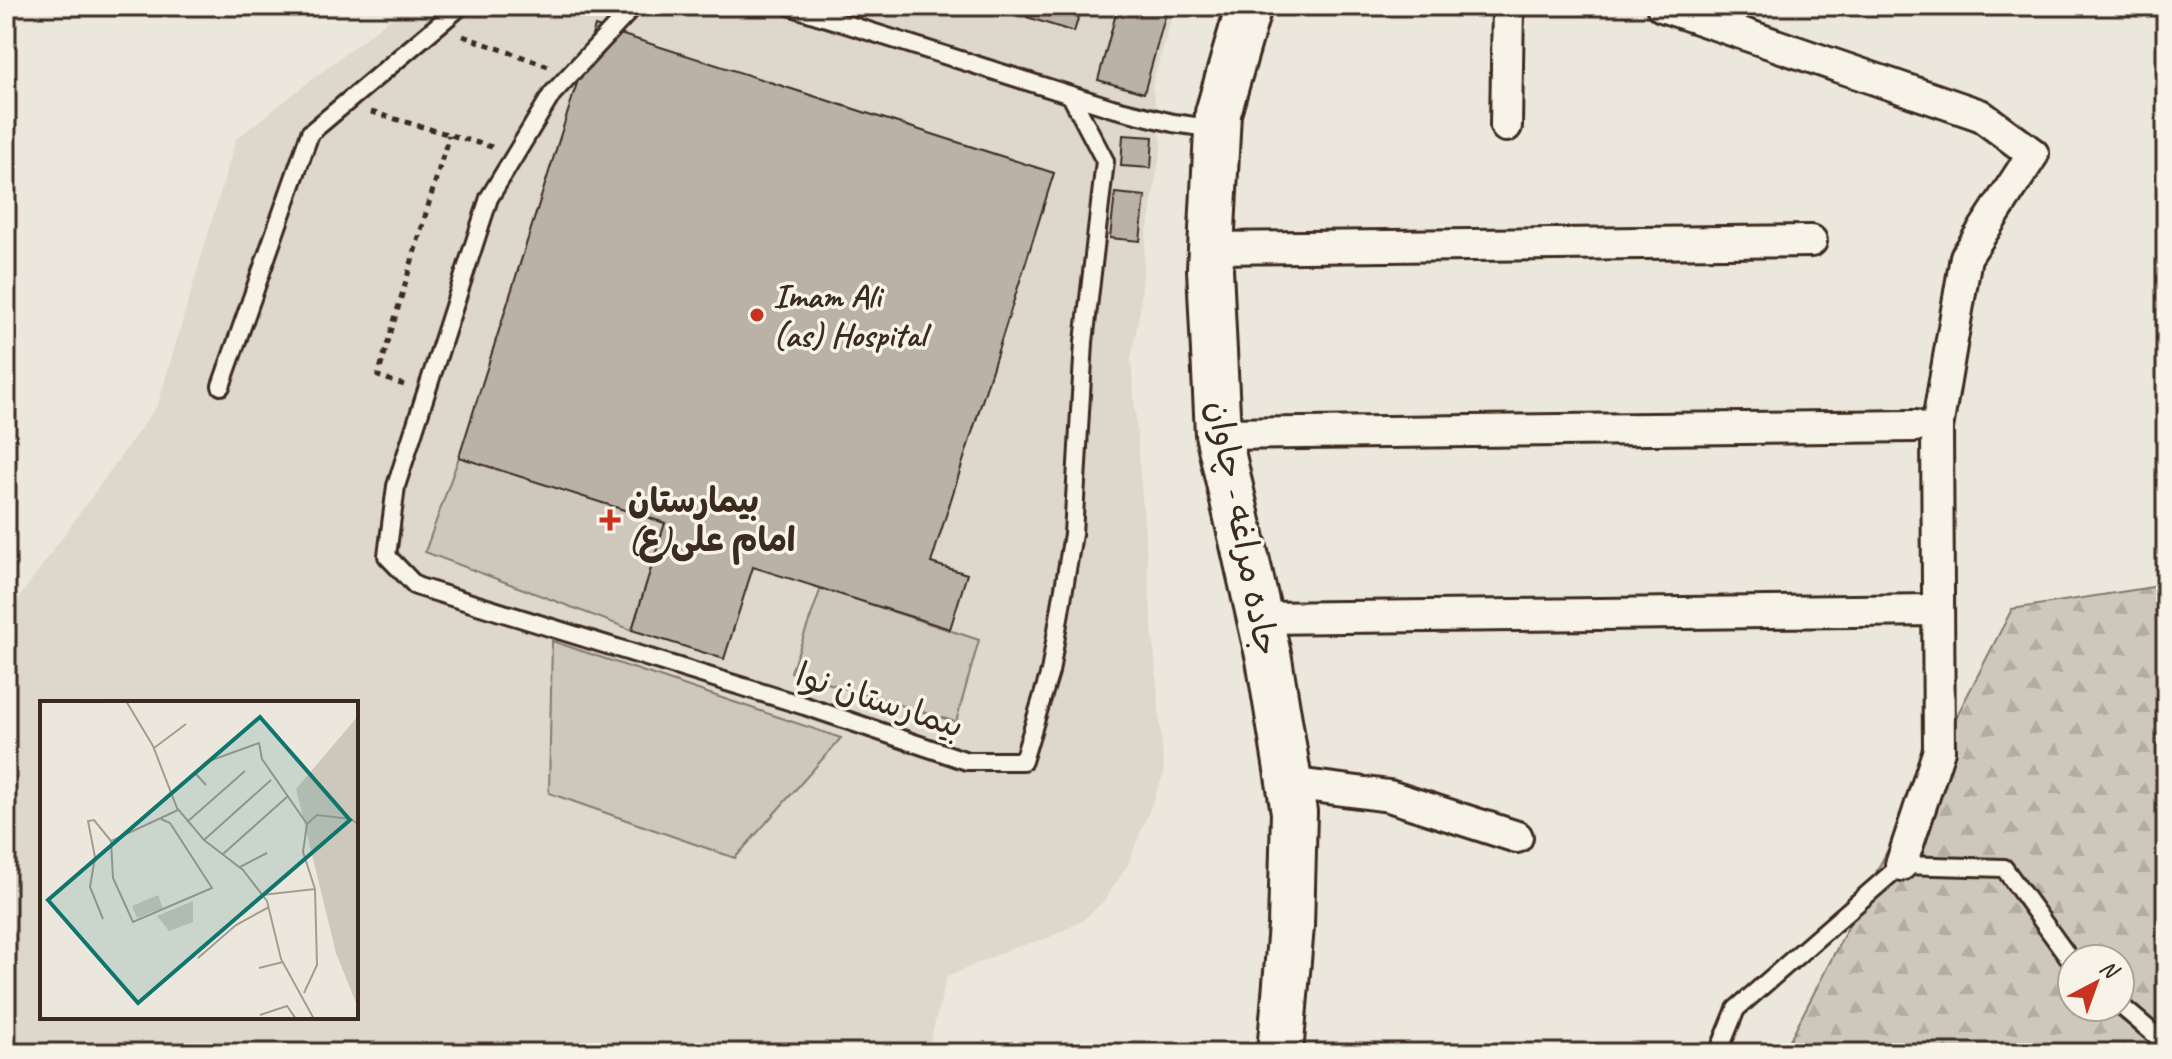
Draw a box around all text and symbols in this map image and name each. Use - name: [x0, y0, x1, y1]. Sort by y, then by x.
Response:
- place label: Imam Ali (as) Hospital: [773, 274, 932, 356]
- marker: Imam Ali (as) Hospital: [748, 306, 766, 324]
- street label: جاده مراغه - چاوان: [1197, 397, 1289, 659]
- place label: بیمارستان امام علی(ع): [628, 479, 796, 565]
- marker: بیمارستان امام علی(ع): [599, 509, 621, 531]
- street label: بیمارستان نوا: [791, 653, 969, 747]
- inset map: [40, 701, 358, 1019]
- north arrow: [2056, 943, 2136, 1023]
- text: N: [2094, 954, 2125, 986]

